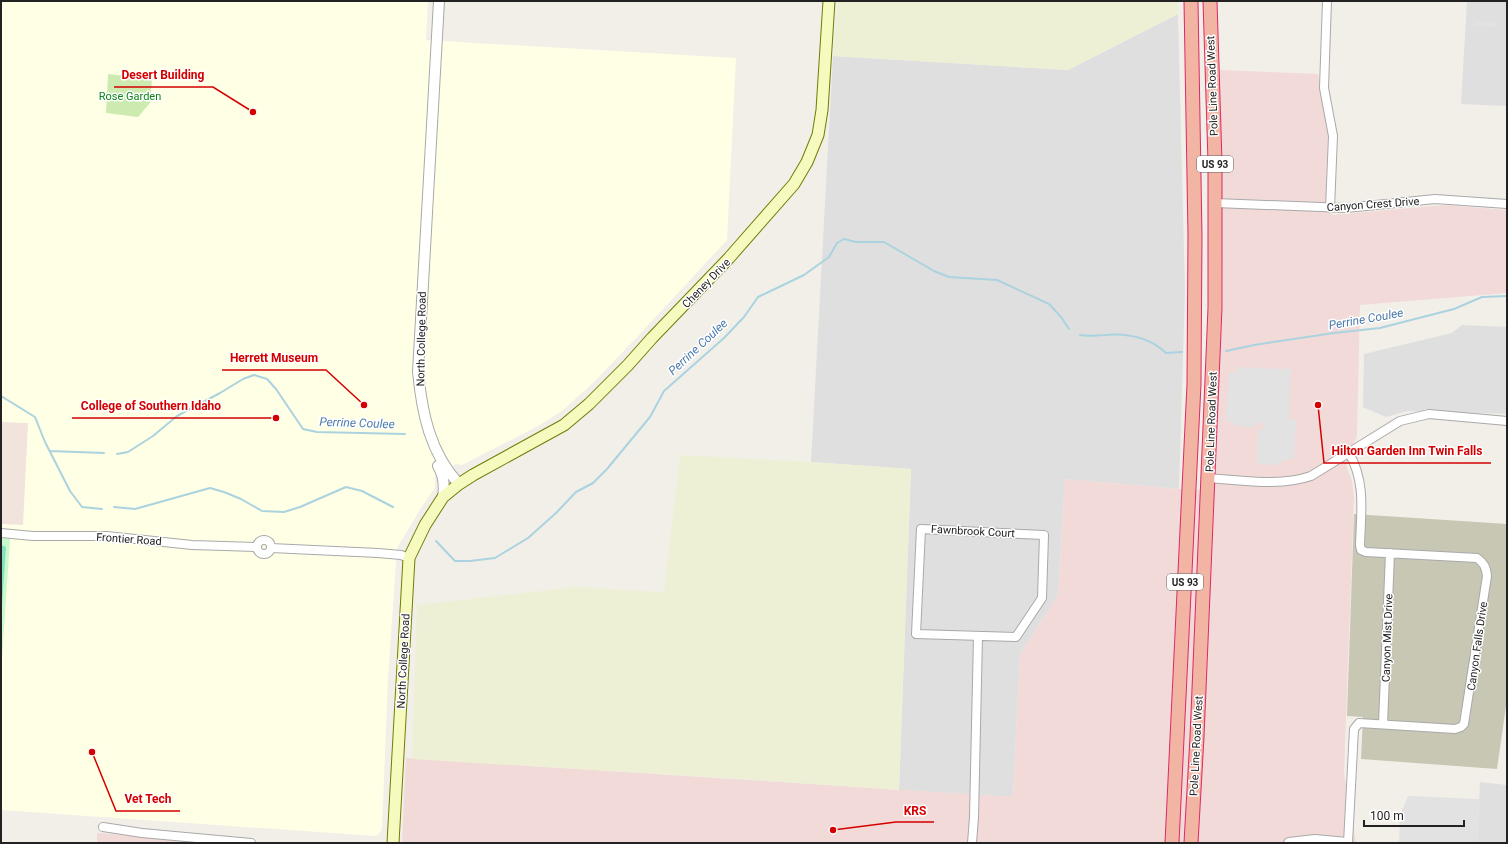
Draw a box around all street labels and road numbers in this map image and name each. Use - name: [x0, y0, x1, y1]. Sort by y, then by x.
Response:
- street label: Pole Line Road West: [1204, 35, 1221, 136]
- road number: US 93: [1197, 156, 1233, 172]
- street label: Canyon Crest Drive: [1326, 195, 1420, 214]
- street label: Cheney Drive: [680, 256, 733, 311]
- street label: North College Road: [414, 291, 429, 387]
- street label: Pole Line Road West: [1203, 371, 1220, 472]
- street label: Fawnbrook Court: [931, 523, 1016, 540]
- street label: Frontier Road: [96, 531, 162, 548]
- road number: US 93: [1167, 574, 1203, 590]
- street label: Canyon Mist Drive: [1379, 593, 1396, 682]
- street label: Canyon Falls Drive: [1465, 601, 1490, 691]
- street label: North College Road: [395, 613, 412, 709]
- street label: Pole Line Road West: [1187, 695, 1206, 796]

